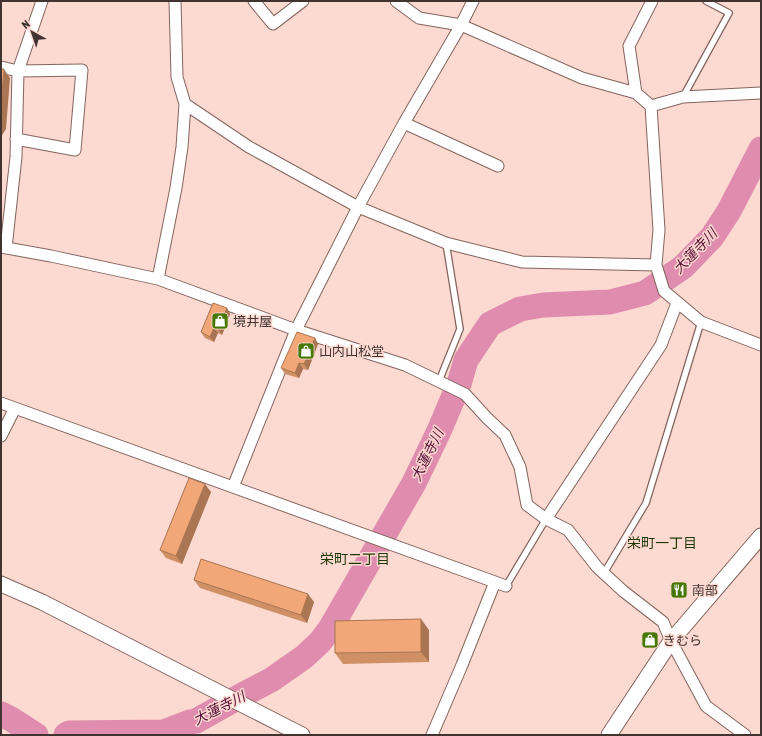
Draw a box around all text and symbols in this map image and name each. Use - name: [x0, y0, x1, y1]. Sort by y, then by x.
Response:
- north arrow: [12, 12, 52, 52]
- text: N: [19, 18, 32, 31]
- water label: 大蓮寺川: [670, 224, 722, 277]
- shop icon: 境井屋: [210, 311, 230, 331]
- place label: 境井屋: [233, 314, 272, 329]
- shop icon: 山内山松堂: [296, 341, 316, 361]
- place label: 山内山松堂: [319, 344, 384, 359]
- water label: 大蓮寺川: [408, 425, 447, 484]
- district label: 栄町一丁目: [627, 535, 697, 551]
- district label: 栄町二丁目: [320, 551, 390, 567]
- restaurant icon: 南部: [669, 580, 689, 600]
- place label: 南部: [692, 583, 718, 598]
- shop icon: きむら: [640, 630, 660, 650]
- place label: きむら: [663, 633, 702, 648]
- water label: 大蓮寺川: [190, 687, 249, 728]

